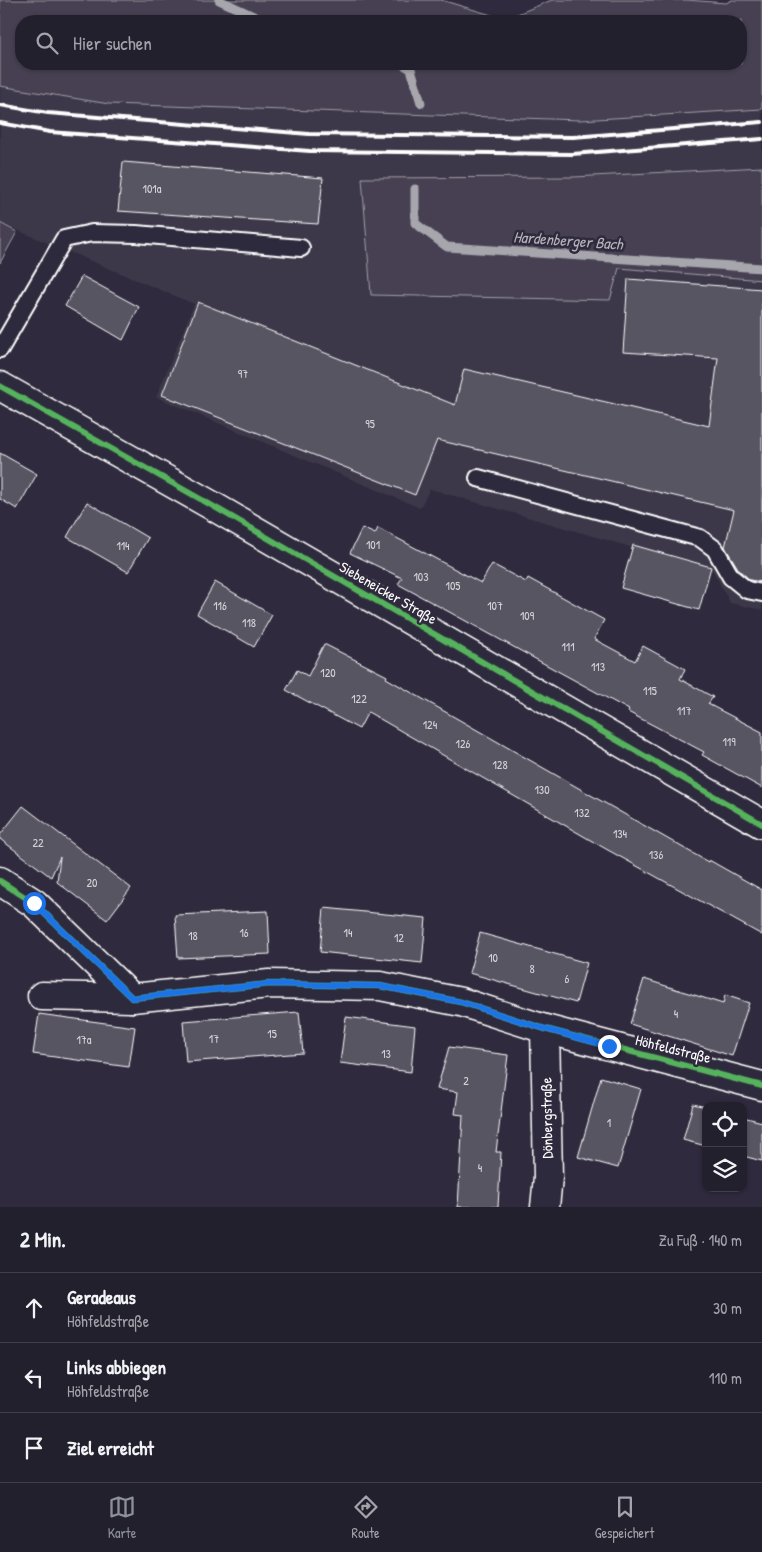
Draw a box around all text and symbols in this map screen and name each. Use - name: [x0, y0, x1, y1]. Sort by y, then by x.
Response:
- search box: [15, 15, 747, 70]
- icon: search: [33, 29, 61, 57]
- text: Hier suchen: [73, 30, 152, 56]
- house number: 101a: [143, 180, 162, 197]
- water label: Hardenberger Bach: [513, 225, 625, 255]
- house number: 97: [238, 365, 248, 382]
- house number: 95: [365, 415, 375, 432]
- house number: 101: [366, 536, 380, 553]
- house number: 114: [116, 537, 130, 554]
- street label: Siebeneicker Straße: [336, 556, 441, 629]
- house number: 103: [413, 568, 429, 585]
- house number: 105: [446, 577, 460, 594]
- house number: 116: [213, 597, 227, 614]
- house number: 107: [487, 597, 503, 614]
- house number: 109: [520, 607, 535, 624]
- house number: 118: [242, 614, 256, 631]
- house number: 111: [561, 638, 575, 655]
- house number: 113: [591, 658, 605, 675]
- house number: 120: [320, 664, 336, 681]
- house number: 115: [643, 682, 657, 699]
- house number: 122: [351, 690, 367, 707]
- house number: 117: [677, 702, 691, 719]
- house number: 124: [423, 716, 438, 733]
- house number: 119: [722, 733, 736, 750]
- house number: 126: [456, 735, 471, 752]
- house number: 128: [492, 756, 508, 773]
- house number: 130: [534, 781, 550, 798]
- house number: 132: [574, 804, 590, 821]
- house number: 134: [613, 825, 628, 842]
- house number: 22: [32, 834, 44, 851]
- house number: 136: [649, 846, 663, 863]
- house number: 20: [87, 874, 98, 891]
- route start: [23, 892, 46, 915]
- house number: 16: [239, 924, 249, 941]
- house number: 14: [344, 924, 353, 941]
- house number: 18: [188, 927, 198, 944]
- house number: 12: [394, 929, 404, 946]
- house number: 10: [488, 949, 498, 966]
- house number: 8: [529, 960, 535, 977]
- house number: 6: [565, 970, 570, 987]
- house number: 4: [674, 1005, 679, 1022]
- house number: 15: [267, 1025, 277, 1042]
- street label: Höhfeldstraße: [633, 1029, 713, 1068]
- house number: 17: [209, 1030, 219, 1047]
- house number: 17a: [76, 1031, 92, 1048]
- route end: [598, 1035, 621, 1058]
- house number: 13: [381, 1045, 391, 1062]
- house number: 2: [463, 1072, 469, 1089]
- street label: Dönbergstraße: [535, 1077, 558, 1159]
- map controls: [702, 1102, 747, 1192]
- button: locate: [702, 1102, 747, 1147]
- house number: 1: [607, 1114, 611, 1131]
- button: layers: [702, 1147, 747, 1192]
- house number: 4: [478, 1159, 483, 1176]
- text: 2 Min.: [20, 1225, 66, 1254]
- text: Zu Fuß · 140 m: [659, 1229, 742, 1251]
- text: Geradeaus: [67, 1284, 136, 1310]
- icon: ahead: [20, 1294, 48, 1322]
- text: 30 m: [713, 1297, 742, 1319]
- text: Höhfeldstraße: [67, 1310, 149, 1332]
- text: Links abbiegen: [67, 1354, 166, 1380]
- icon: left: [20, 1364, 48, 1392]
- text: 110 m: [709, 1367, 742, 1389]
- text: Höhfeldstraße: [67, 1380, 149, 1402]
- icon: arrive: [20, 1434, 48, 1462]
- text: Ziel erreicht: [67, 1435, 154, 1461]
- tab: Karte: [108, 1493, 136, 1542]
- tab: Route: [352, 1493, 380, 1542]
- tab: Gespeichert: [595, 1493, 654, 1542]

